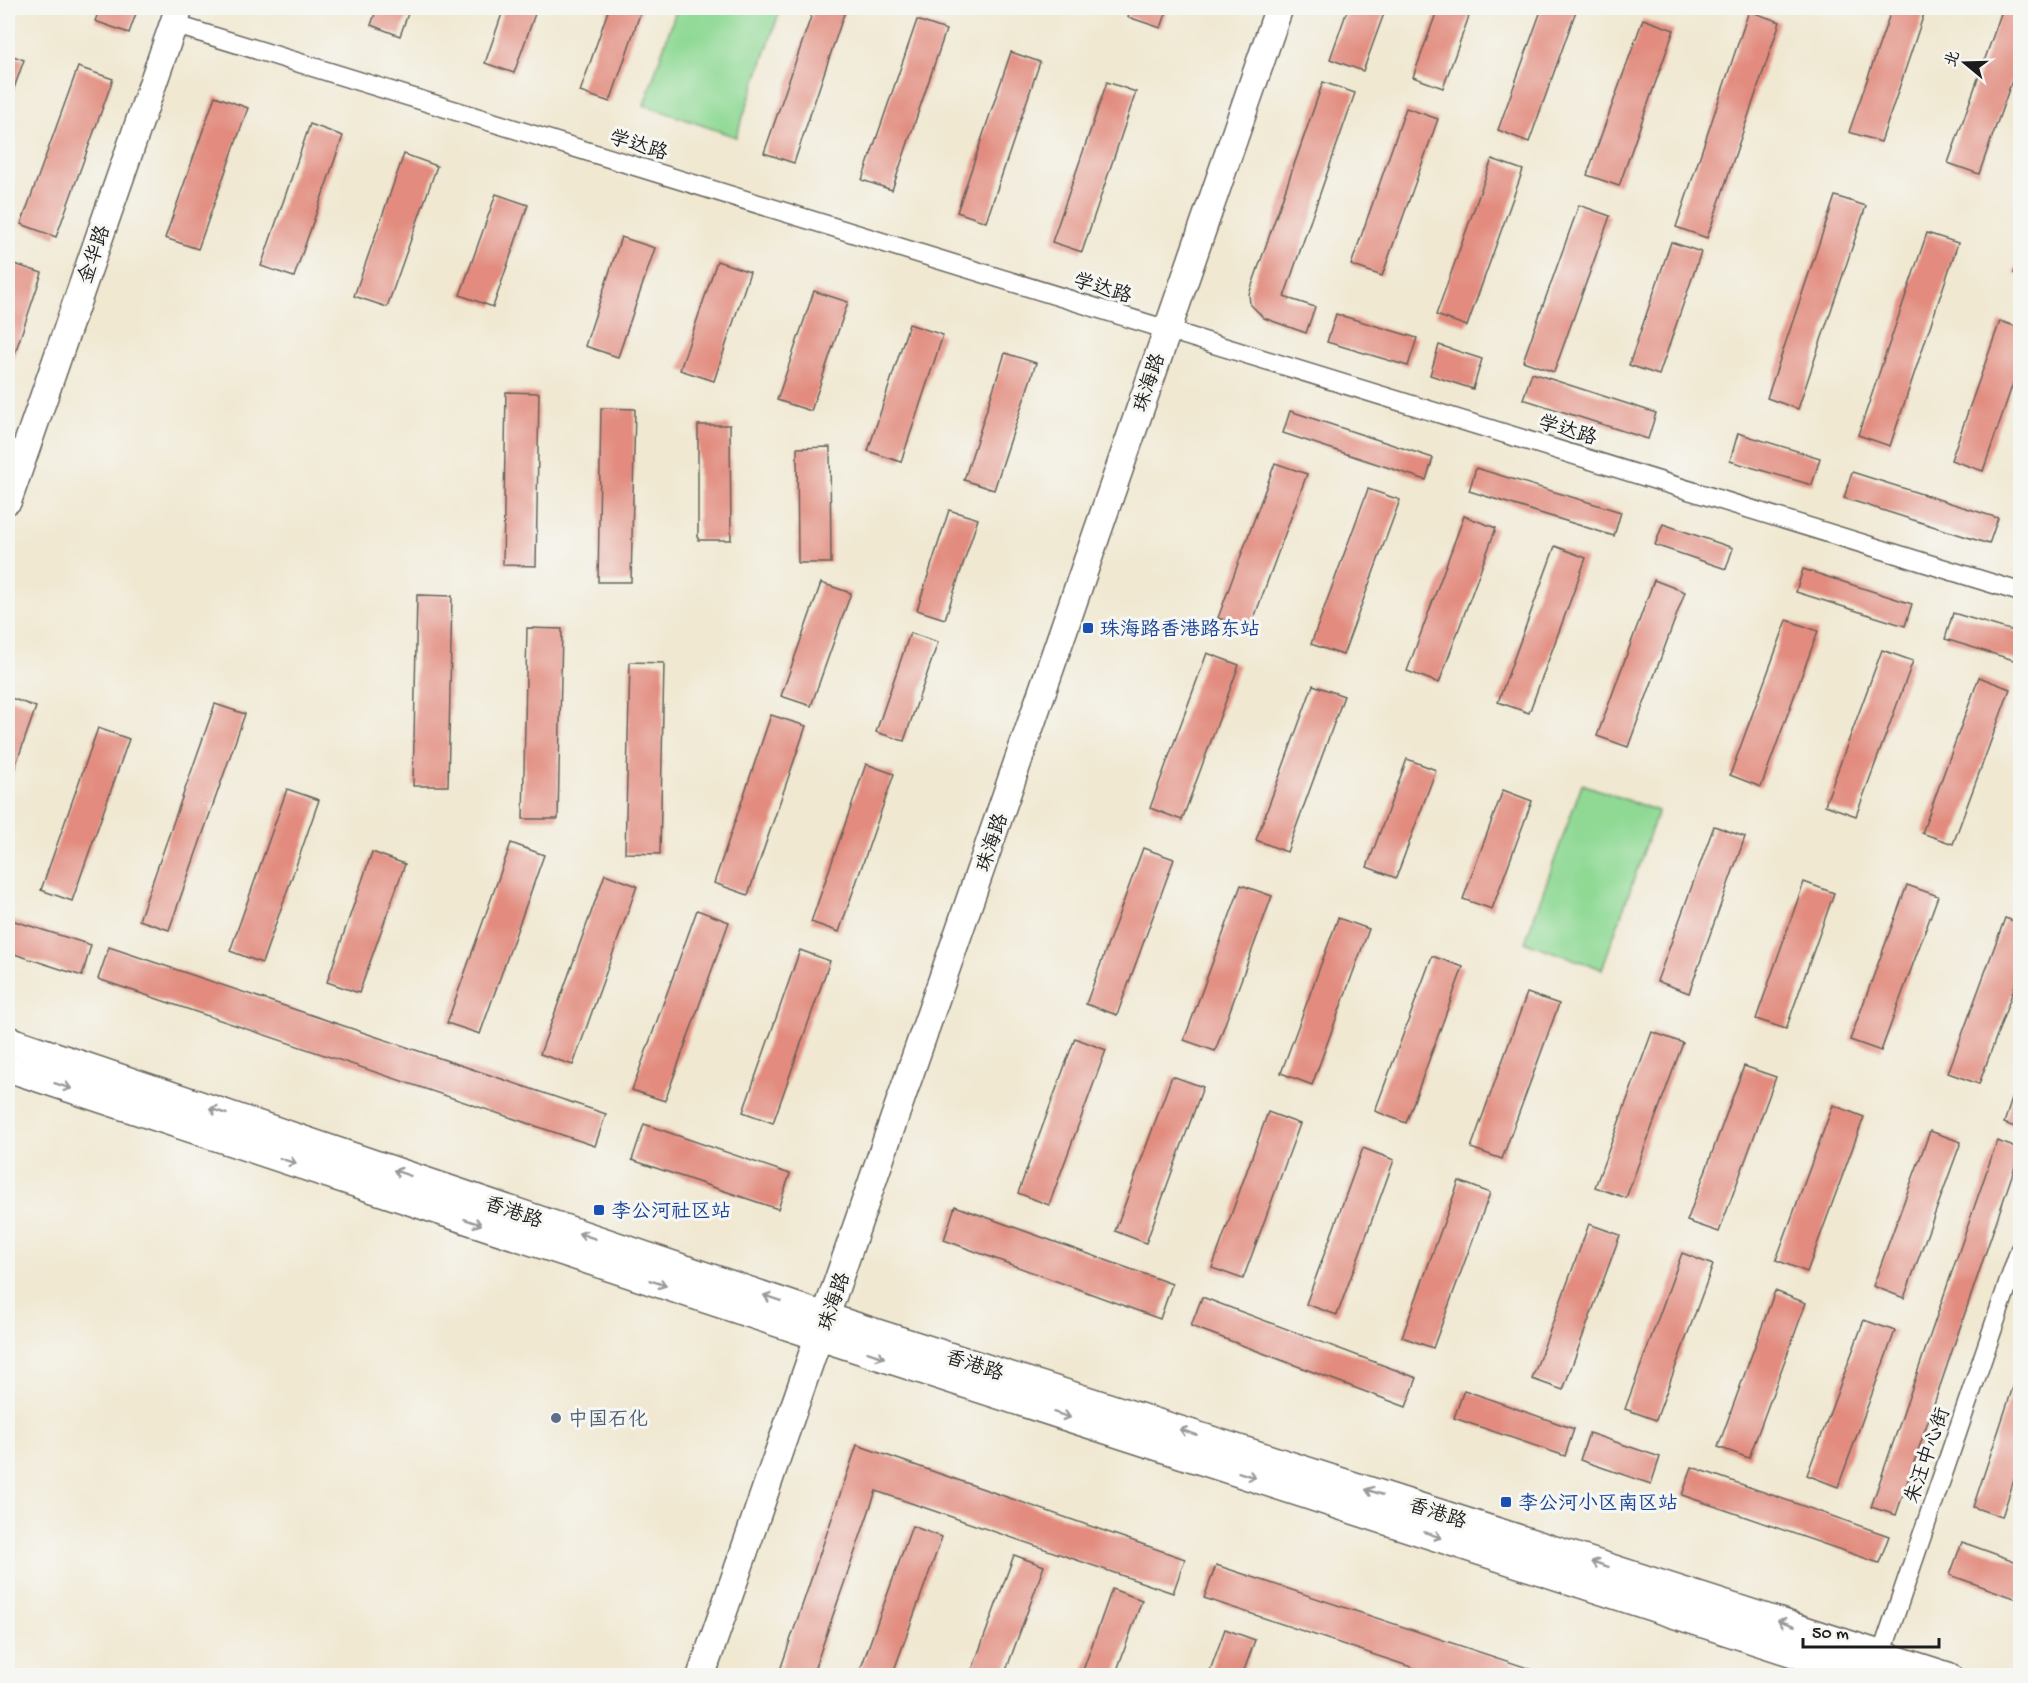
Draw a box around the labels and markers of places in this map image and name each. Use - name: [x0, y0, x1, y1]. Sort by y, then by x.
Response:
- place label: 珠海路香港路东站: [1100, 618, 1260, 643]
- marker: 珠海路香港路东站: [1081, 621, 1095, 635]
- place label: 李公河社区站: [611, 1200, 731, 1225]
- marker: 李公河社区站: [592, 1203, 606, 1217]
- place label: 中国石化: [568, 1408, 648, 1433]
- marker: 中国石化: [549, 1411, 563, 1425]
- place label: 李公河小区南区站: [1518, 1492, 1678, 1517]
- marker: 李公河小区南区站: [1499, 1495, 1513, 1509]

